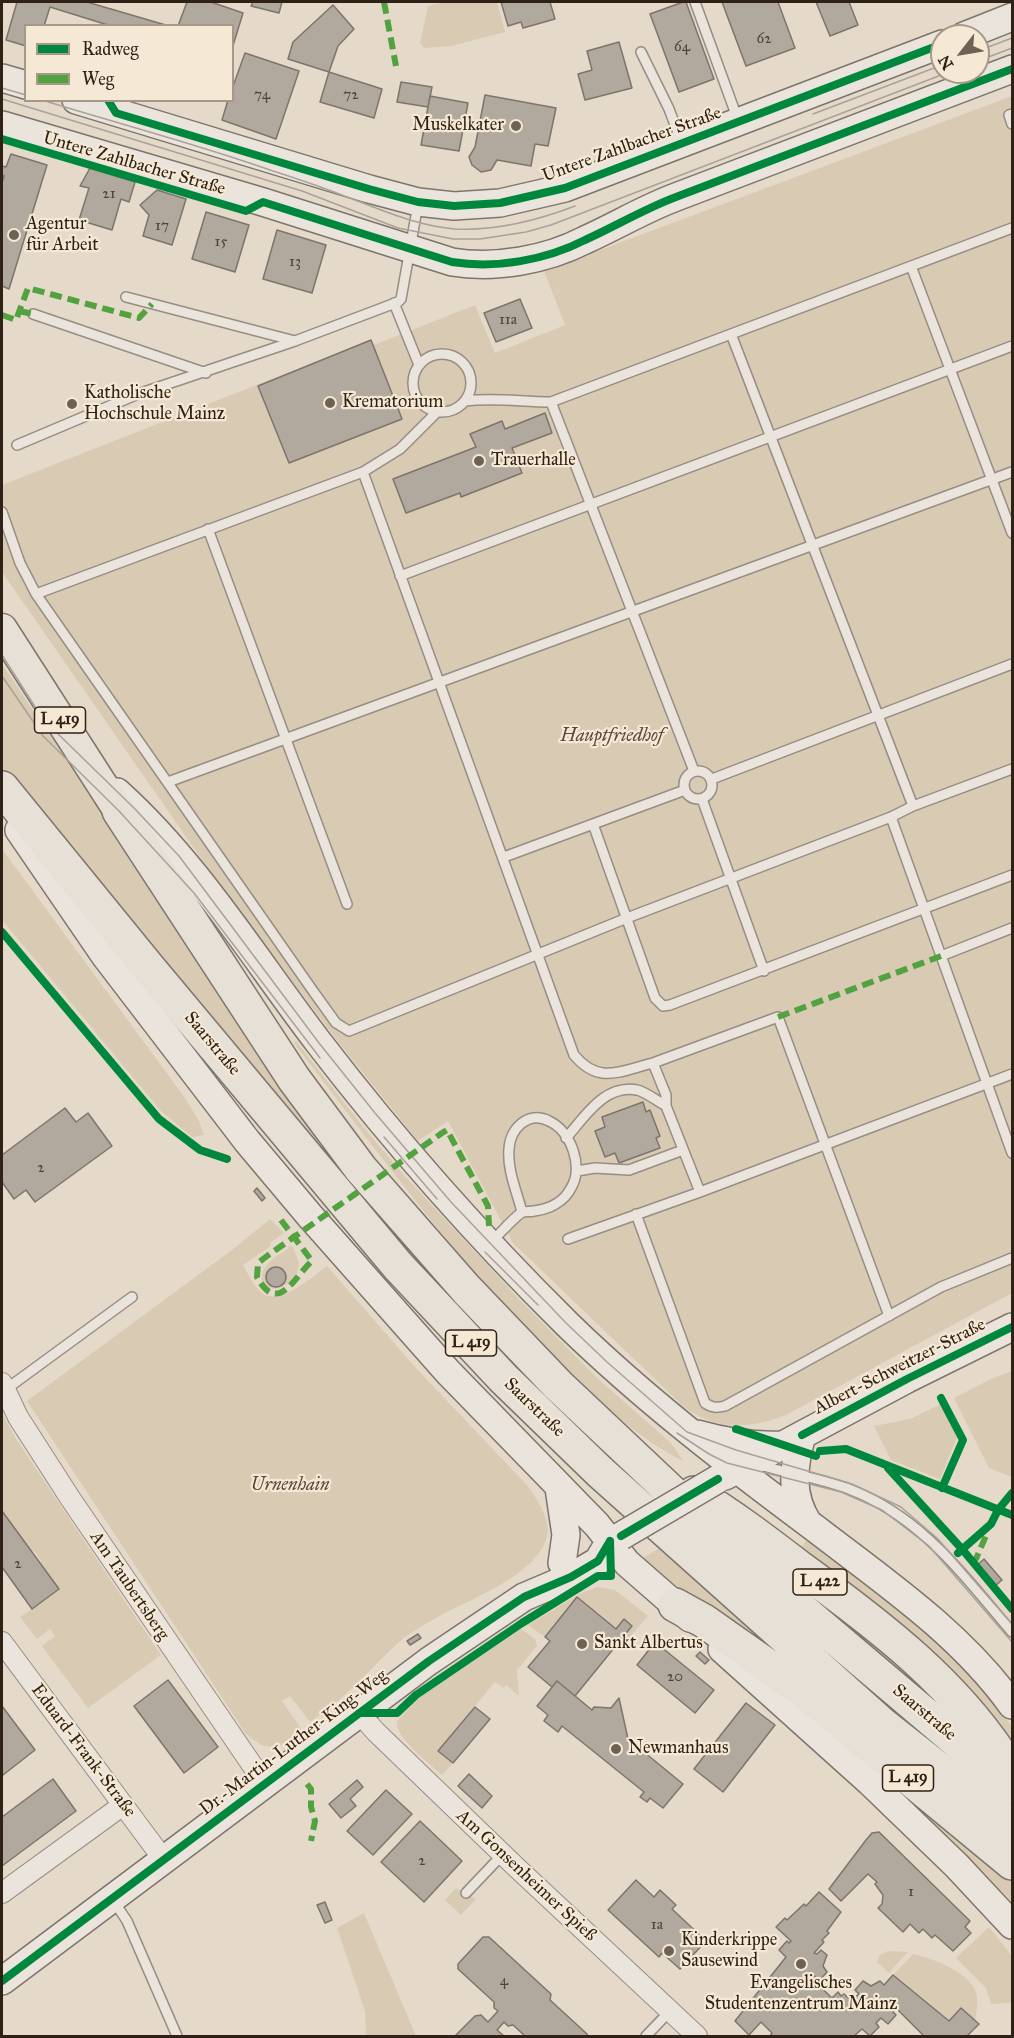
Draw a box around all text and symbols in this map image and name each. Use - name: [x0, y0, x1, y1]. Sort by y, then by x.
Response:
- legend: [24, 24, 234, 102]
- north arrow: [930, 24, 990, 84]
- house number: 62: [756, 30, 772, 48]
- text: Radweg: [82, 38, 139, 60]
- house number: 64: [674, 38, 690, 56]
- text: N: [934, 52, 958, 73]
- text: Weg: [82, 68, 114, 90]
- house number: 74: [254, 86, 270, 104]
- house number: 72: [343, 86, 359, 104]
- street label: Untere Zahlbacher Straße: [540, 103, 724, 187]
- place label: Muskelkater: [412, 115, 504, 137]
- marker: Muskelkater: [509, 119, 523, 133]
- street label: Untere Zahlbacher Straße: [40, 128, 228, 200]
- house number: 21: [102, 185, 116, 203]
- place label: Agentur für Arbeit: [26, 214, 99, 256]
- house number: 17: [155, 217, 169, 235]
- marker: Agentur für Arbeit: [7, 228, 21, 242]
- house number: 15: [215, 233, 227, 251]
- house number: 13: [289, 253, 301, 271]
- house number: 11a: [499, 311, 517, 329]
- place label: Katholische Hochschule Mainz: [84, 383, 225, 426]
- place label: Krematorium: [342, 392, 443, 414]
- marker: Krematorium: [323, 396, 337, 410]
- marker: Katholische Hochschule Mainz: [65, 397, 79, 411]
- place label: Trauerhalle: [491, 450, 576, 472]
- marker: Trauerhalle: [472, 454, 486, 468]
- road number: L 419: [34, 707, 86, 733]
- park label: Hauptfriedhof: [560, 726, 664, 748]
- street label: Saarstraße: [179, 1008, 245, 1080]
- house number: 2: [37, 1159, 45, 1177]
- street label: Albert-Schweitzer-Straße: [811, 1314, 989, 1420]
- road number: L 419: [446, 1330, 496, 1356]
- street label: Saarstraße: [499, 1374, 569, 1442]
- park label: Urnenhain: [251, 1475, 329, 1497]
- street label: Am Taubertsberg: [85, 1527, 173, 1645]
- house number: 2: [14, 1555, 22, 1573]
- road number: L 422: [793, 1569, 847, 1595]
- place label: Sankt Albertus: [594, 1633, 703, 1655]
- marker: Sankt Albertus: [575, 1637, 589, 1651]
- street label: Dr.-Martin-Luther-King-Weg: [196, 1665, 392, 1821]
- house number: 20: [667, 1668, 683, 1686]
- street label: Eduard-Frank-Straße: [26, 1680, 140, 1822]
- street label: Saarstraße: [888, 1680, 960, 1746]
- place label: Newmanhaus: [628, 1738, 728, 1760]
- marker: Newmanhaus: [609, 1742, 623, 1756]
- road number: L 419: [882, 1765, 934, 1791]
- street label: Am Gonsenheimer Spieß: [451, 1805, 601, 1947]
- house number: 2: [418, 1852, 426, 1870]
- house number: 1: [908, 1883, 914, 1901]
- house number: 1a: [651, 1916, 663, 1934]
- place label: Kinderkrippe Sausewind: [681, 1930, 777, 1972]
- marker: Kinderkrippe Sausewind: [662, 1944, 676, 1958]
- marker: Evangelisches Studentenzentrum Mainz: [794, 1957, 808, 1971]
- house number: 4: [500, 1972, 508, 1990]
- place label: Evangelisches Studentenzentrum Mainz: [705, 1973, 897, 2016]

